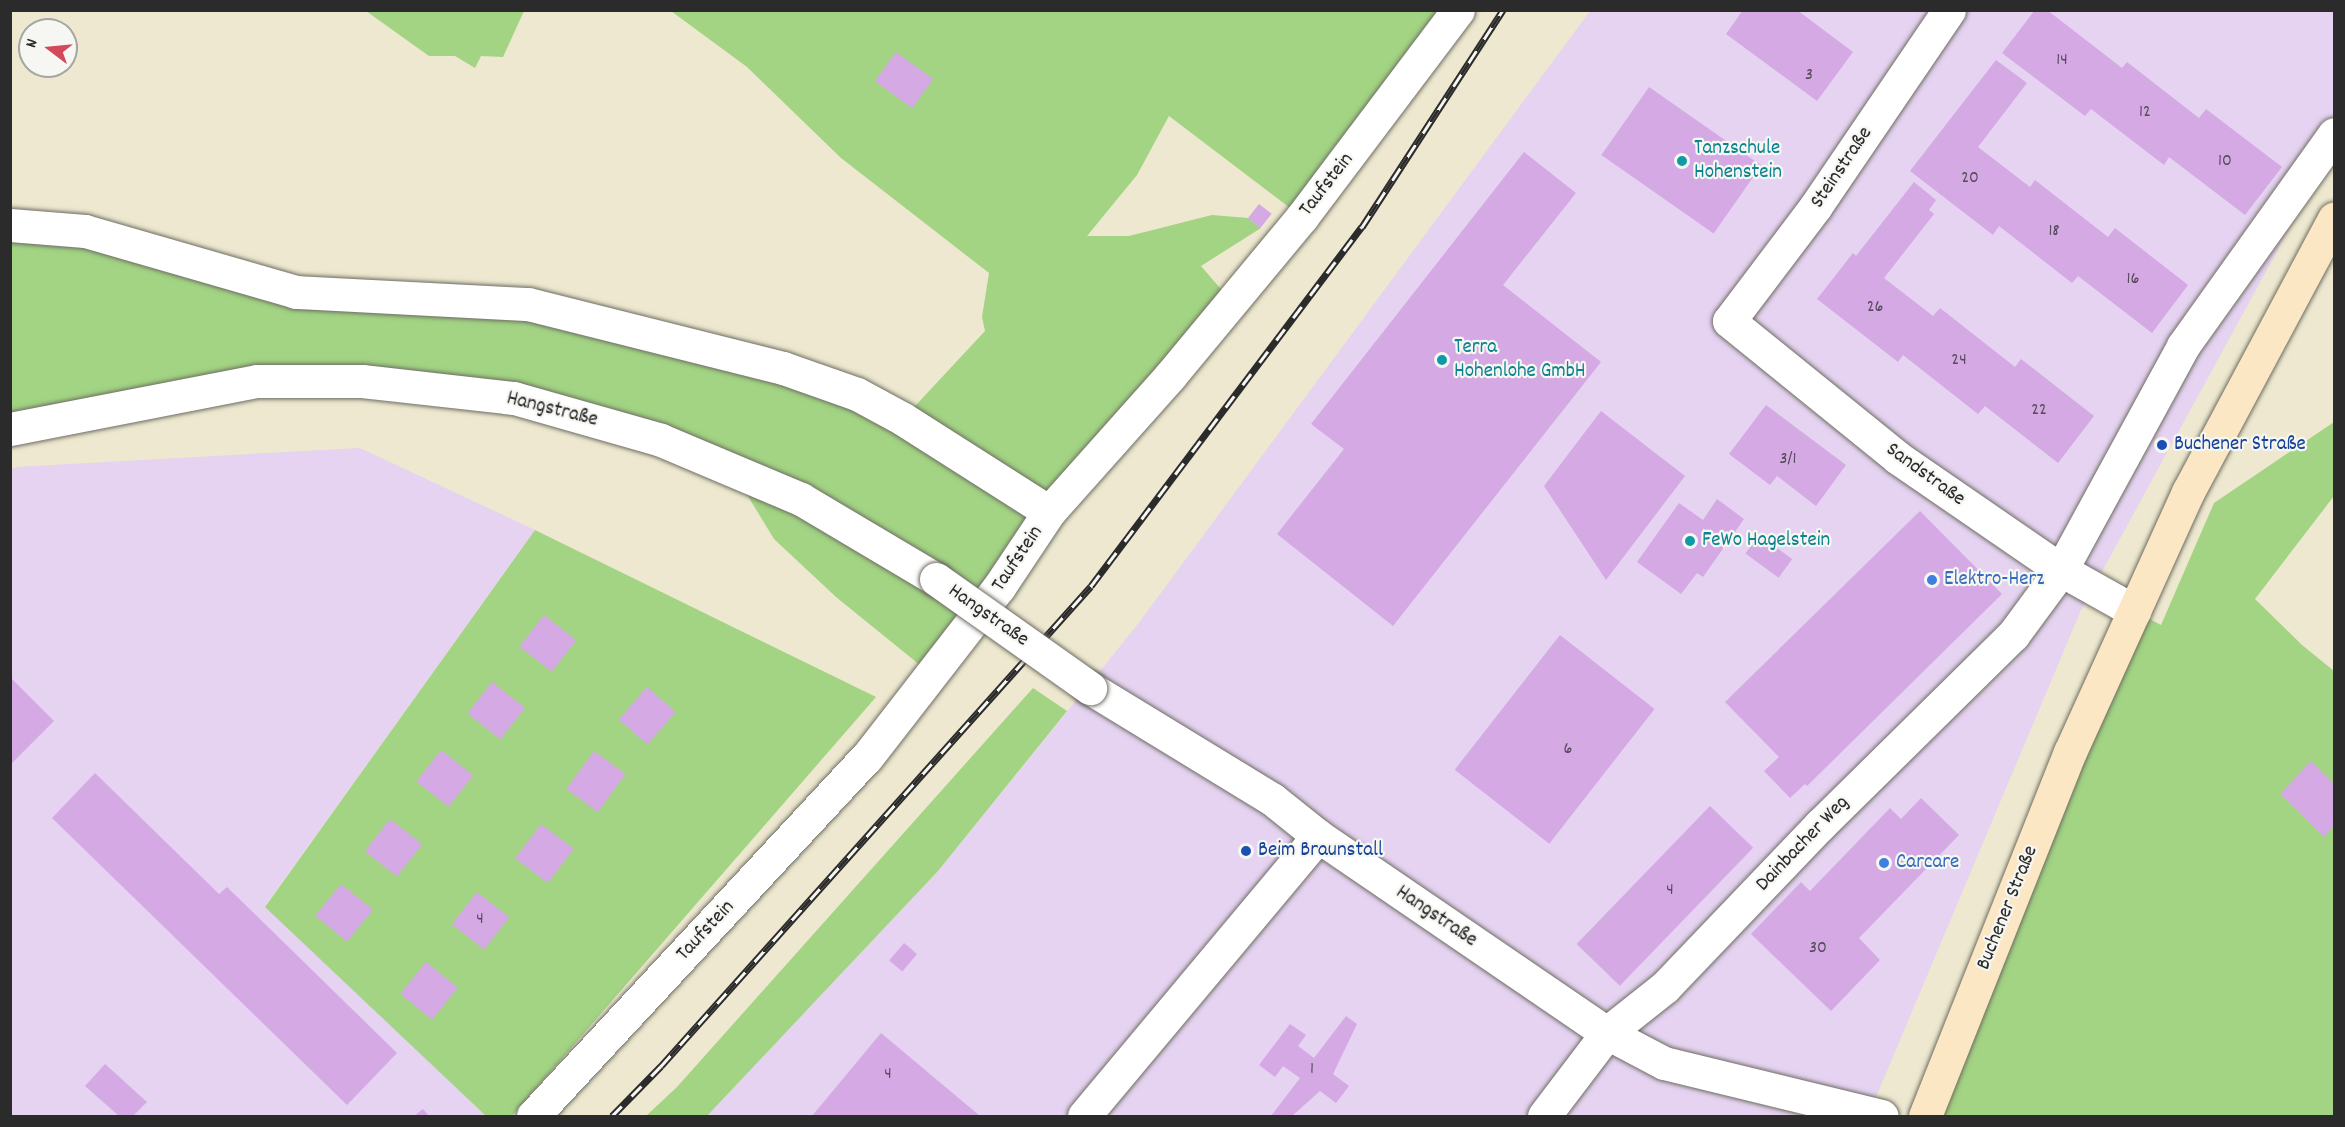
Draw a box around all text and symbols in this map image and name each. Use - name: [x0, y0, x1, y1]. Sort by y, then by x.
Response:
- north arrow: [18, 18, 78, 78]
- text: N: [20, 36, 44, 50]
- house number: 14: [2056, 50, 2068, 72]
- house number: 3: [1805, 65, 1813, 87]
- house number: 12: [2139, 102, 2151, 124]
- street label: Steinstraße: [1805, 122, 1879, 214]
- place label: Tanzschule Hohenstein: [1694, 136, 1782, 186]
- street label: Taufstein: [1294, 148, 1360, 222]
- house number: 10: [2218, 151, 2232, 173]
- marker: Tanzschule Hohenstein: [1675, 154, 1689, 168]
- house number: 20: [1961, 168, 1979, 190]
- house number: 18: [2048, 221, 2060, 243]
- house number: 16: [2127, 269, 2139, 291]
- house number: 26: [1867, 297, 1883, 319]
- place label: Terra Hohenlohe GmbH: [1454, 335, 1586, 385]
- house number: 24: [1951, 350, 1967, 372]
- marker: Terra Hohenlohe GmbH: [1435, 353, 1449, 367]
- street label: Hangstraße: [504, 387, 600, 433]
- house number: 22: [2031, 400, 2047, 422]
- place label: Buchener Straße: [2174, 432, 2306, 458]
- street label: Sandstraße: [1880, 438, 1970, 512]
- marker: Buchener Straße: [2155, 438, 2169, 452]
- house number: 3/1: [1779, 449, 1797, 471]
- street label: Taufstein: [987, 521, 1049, 597]
- place label: FeWo Hagelstein: [1702, 528, 1830, 554]
- marker: FeWo Hagelstein: [1683, 534, 1697, 548]
- place label: Elektro-Herz: [1944, 567, 2044, 593]
- marker: Elektro-Herz: [1925, 573, 1939, 587]
- street label: Hangstraße: [943, 579, 1033, 653]
- house number: 6: [1564, 739, 1572, 761]
- street label: Dainbacher Weg: [1751, 791, 1855, 897]
- place label: Beim Braunstall: [1258, 838, 1383, 864]
- street label: Buchener Straße: [1972, 842, 2044, 974]
- marker: Beim Braunstall: [1239, 844, 1253, 858]
- place label: Carcare: [1896, 850, 1959, 876]
- marker: Carcare: [1877, 856, 1891, 870]
- house number: 4: [1666, 880, 1674, 902]
- street label: Hangstraße: [1390, 881, 1482, 953]
- street label: Taufstein: [672, 895, 740, 967]
- house number: 4: [476, 909, 484, 931]
- house number: 30: [1809, 938, 1827, 960]
- house number: 1: [1310, 1059, 1314, 1081]
- house number: 4: [884, 1064, 892, 1086]

